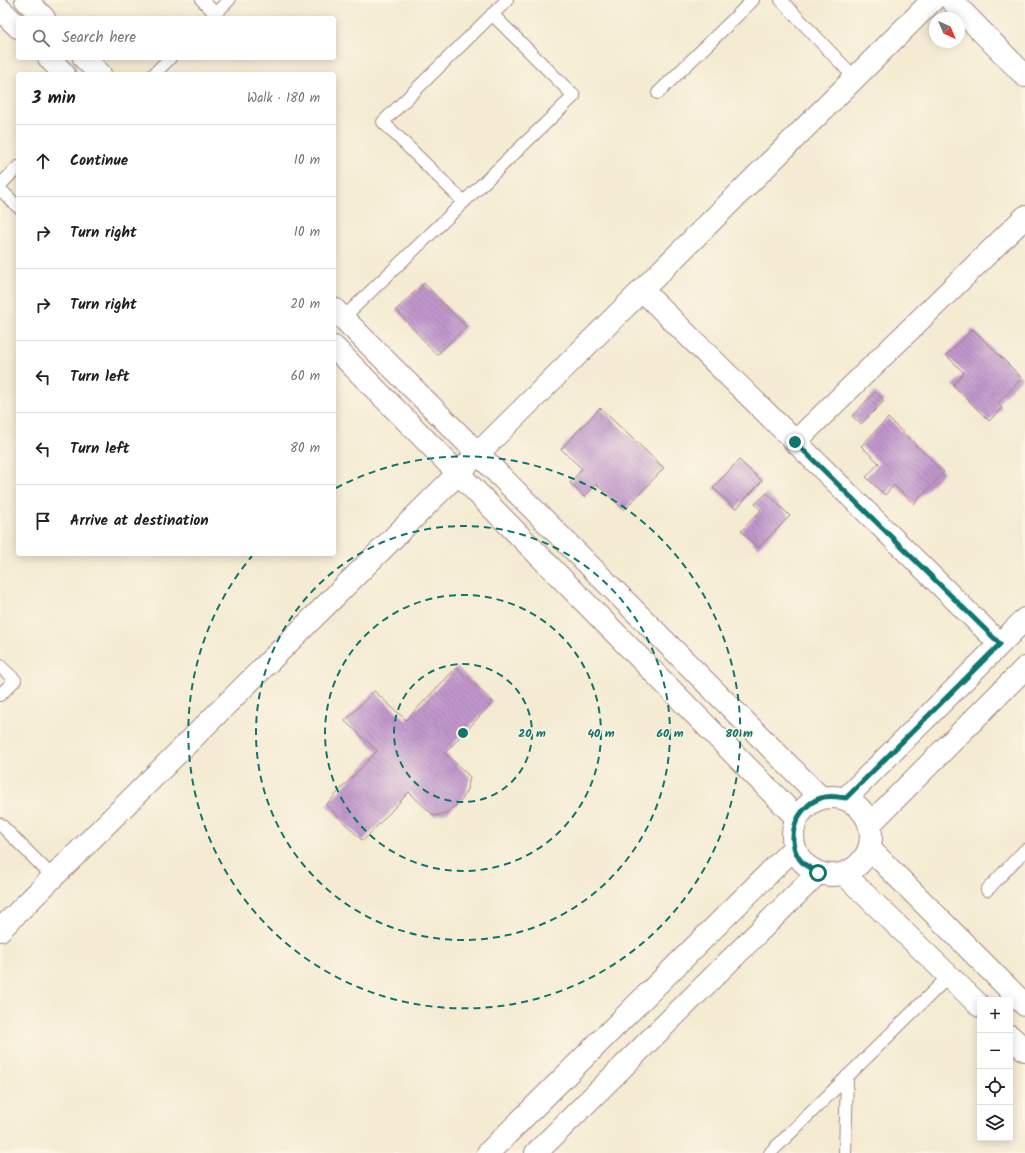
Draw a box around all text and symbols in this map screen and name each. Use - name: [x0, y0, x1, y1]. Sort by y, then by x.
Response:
- north arrow: [929, 12, 965, 48]
- search box: [16, 16, 336, 60]
- text: Search here: [62, 26, 136, 50]
- icon: search: [30, 27, 52, 49]
- text: 3 min: [32, 85, 76, 112]
- text: Walk · 180 m: [247, 88, 320, 109]
- text: Continue: [70, 149, 128, 173]
- icon: ahead: [32, 150, 54, 172]
- text: 10 m: [294, 150, 320, 171]
- text: Turn right: [70, 221, 137, 245]
- icon: right: [32, 222, 54, 244]
- text: 10 m: [294, 222, 320, 243]
- text: Turn right: [70, 293, 137, 317]
- icon: right: [32, 294, 54, 316]
- text: 20 m: [290, 294, 320, 315]
- text: Turn left: [70, 365, 130, 389]
- icon: left: [32, 366, 54, 388]
- text: 60 m: [291, 366, 320, 387]
- route end: [786, 433, 804, 451]
- text: Turn left: [70, 437, 130, 461]
- icon: left: [32, 438, 54, 460]
- text: 80 m: [290, 438, 320, 459]
- text: Arrive at destination: [70, 509, 209, 533]
- icon: arrive: [32, 510, 54, 532]
- text: 20 m: [518, 724, 546, 743]
- text: 40 m: [587, 724, 615, 743]
- text: 60 m: [656, 724, 684, 743]
- text: 80 m: [725, 724, 753, 743]
- centre of rings: [456, 726, 470, 740]
- route start: [809, 864, 827, 882]
- map controls: [977, 997, 1013, 1141]
- button: +: [977, 997, 1013, 1033]
- button: −: [977, 1033, 1013, 1069]
- button: locate: [977, 1069, 1013, 1105]
- button: layers: [977, 1105, 1013, 1141]

